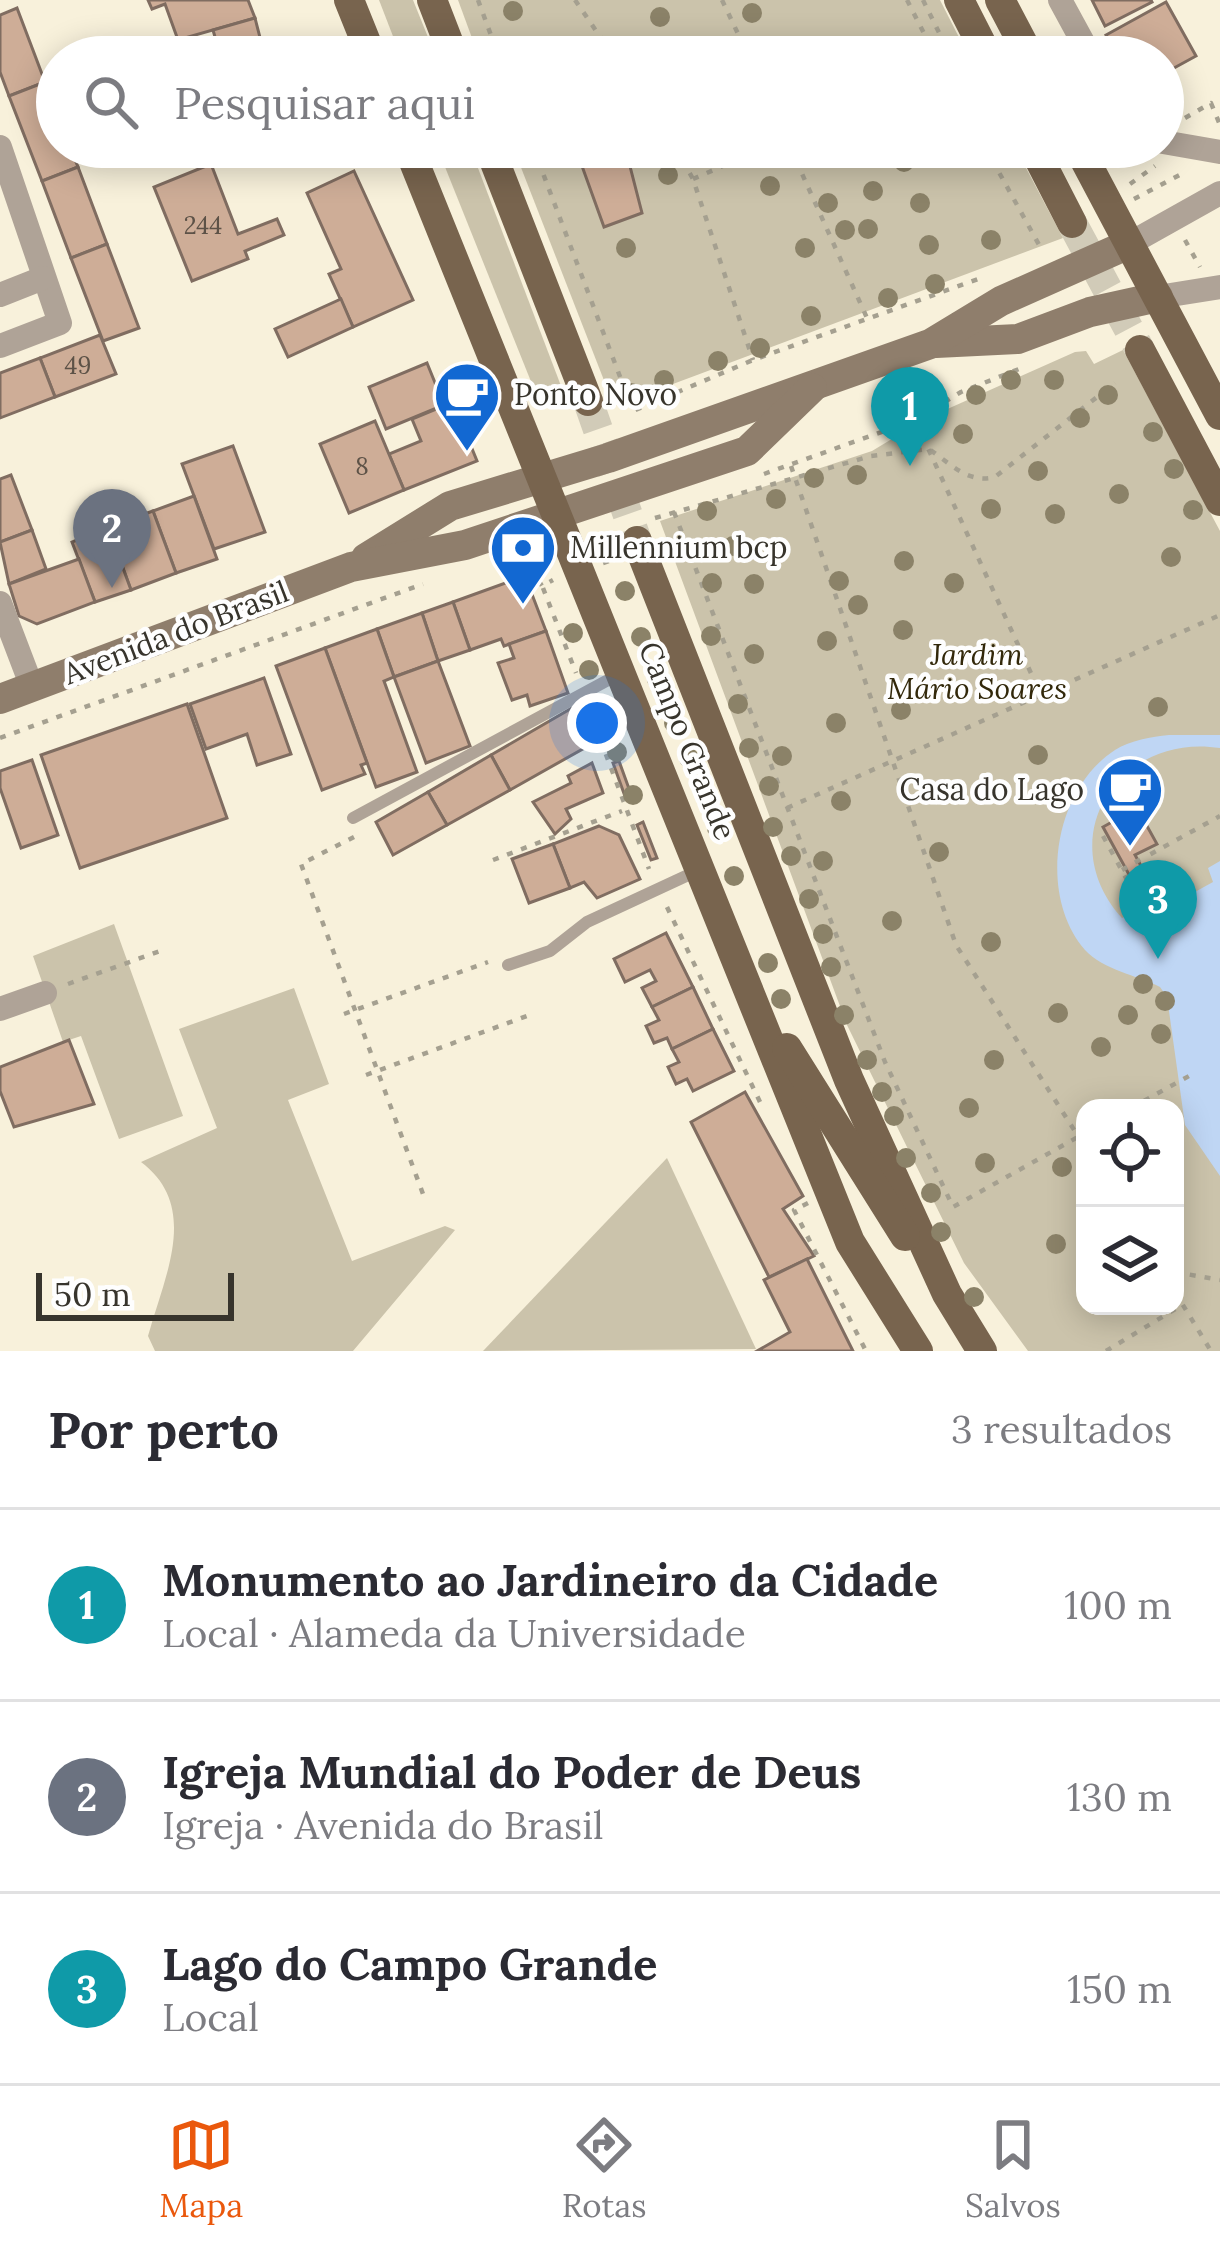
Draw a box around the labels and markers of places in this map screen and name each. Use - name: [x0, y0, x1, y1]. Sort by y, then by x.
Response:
- cafe icon: Ponto Novo: [432, 360, 502, 454]
- pin: 1: [871, 367, 949, 466]
- place label: Ponto Novo: [514, 375, 677, 413]
- pin: 2: [73, 489, 151, 588]
- bank icon: Millennium bcp: [488, 513, 558, 607]
- place label: Millennium bcp: [570, 528, 787, 566]
- cafe icon: Casa do Lago: [1095, 755, 1165, 849]
- place label: Casa do Lago: [899, 770, 1084, 809]
- pin: 3: [1119, 860, 1197, 959]

